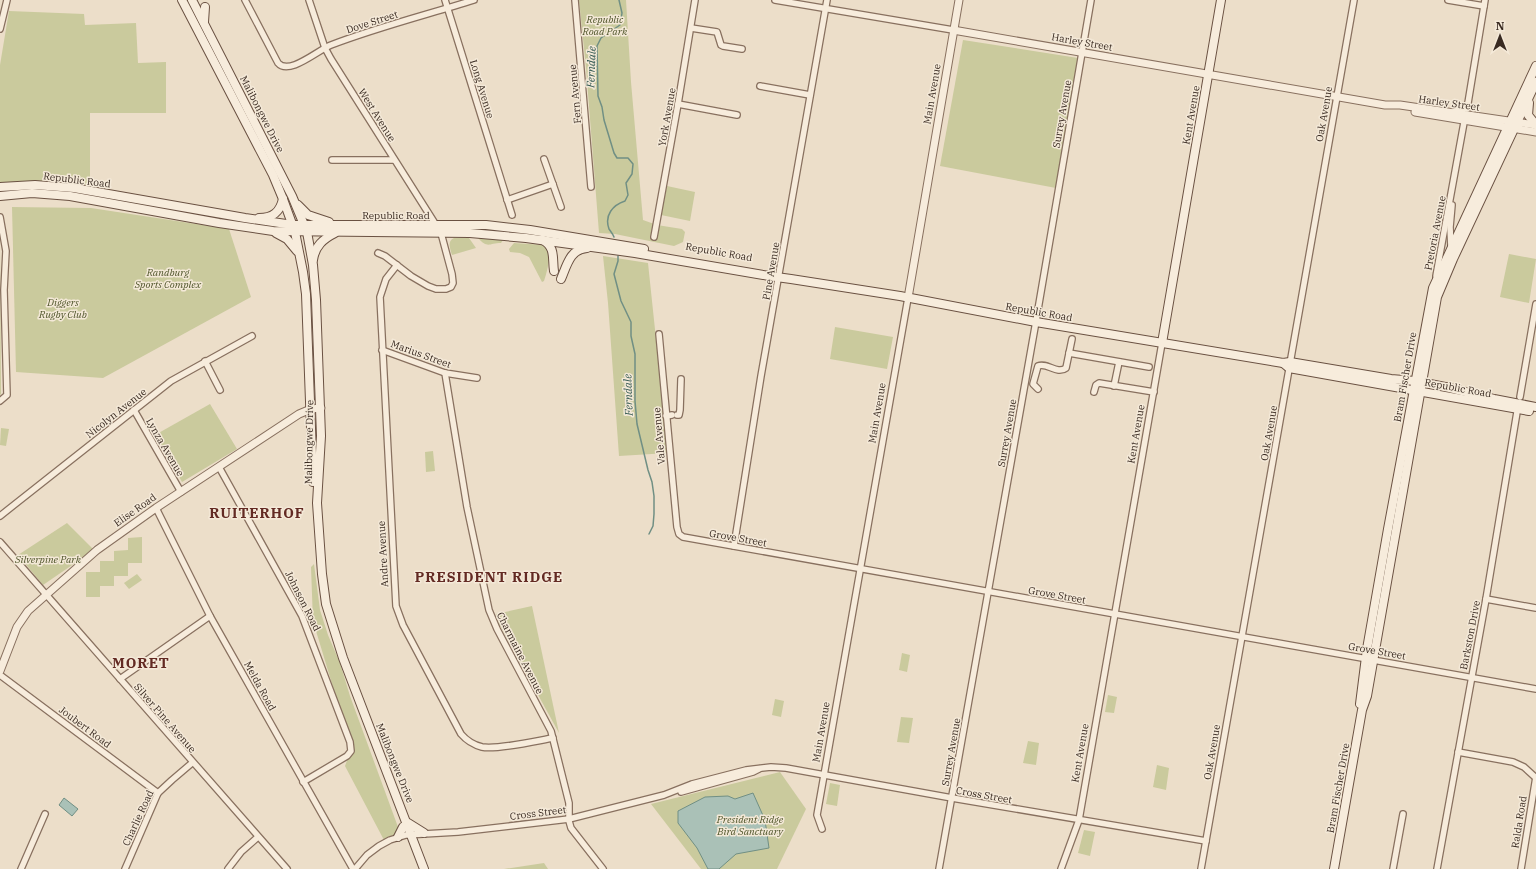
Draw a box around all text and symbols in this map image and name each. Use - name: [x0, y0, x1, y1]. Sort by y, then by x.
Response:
- street label: Dove Street: [344, 7, 400, 36]
- park label: Republic Road Park: [582, 13, 628, 38]
- north arrow: [1480, 16, 1520, 56]
- text: N: [1496, 19, 1505, 33]
- street label: Harley Street: [1050, 30, 1114, 54]
- water label: Ferndale: [583, 46, 599, 89]
- street label: Long Avenue: [467, 58, 497, 120]
- street label: Main Avenue: [920, 63, 944, 125]
- street label: Fern Avenue: [566, 64, 584, 124]
- street label: Malibongwe Drive: [237, 73, 287, 155]
- street label: Surrey Avenue: [1050, 79, 1074, 149]
- street label: Kent Avenue: [1179, 85, 1203, 145]
- street label: Oak Avenue: [1313, 85, 1335, 143]
- street label: West Avenue: [355, 86, 399, 144]
- street label: York Avenue: [655, 87, 679, 147]
- street label: Harley Street: [1417, 92, 1481, 114]
- street label: Republic Road: [43, 169, 111, 191]
- street label: Pretoria Avenue: [1421, 195, 1449, 271]
- street label: Republic Road: [362, 209, 430, 222]
- street label: Republic Road: [685, 240, 753, 264]
- street label: Pine Avenue: [760, 241, 782, 301]
- park label: Randburg Sports Complex: [134, 266, 202, 291]
- park label: Diggers Rugby Club: [38, 296, 87, 321]
- street label: Republic Road: [1005, 300, 1073, 324]
- street label: Bram Fischer Drive: [1391, 331, 1419, 423]
- street label: Marius Street: [389, 337, 453, 371]
- water label: Ferndale: [620, 374, 636, 417]
- street label: Republic Road: [1424, 376, 1492, 400]
- street label: Main Avenue: [865, 382, 889, 444]
- street label: Nicolyn Avenue: [83, 385, 149, 441]
- street label: Surrey Avenue: [995, 398, 1019, 468]
- street label: Malibongwe Drive: [302, 400, 316, 484]
- street label: Kent Avenue: [1124, 404, 1148, 464]
- street label: Oak Avenue: [1258, 404, 1280, 462]
- street label: Vale Avenue: [650, 407, 668, 465]
- street label: Lynza Avenue: [143, 415, 187, 479]
- street label: Elise Road: [111, 491, 159, 529]
- district label: RUITERHOF: [209, 504, 305, 522]
- street label: Andre Avenue: [375, 520, 391, 588]
- street label: Grove Street: [708, 527, 768, 550]
- park label: Silverpine Park: [14, 553, 82, 566]
- district label: PRESIDENT RIDGE: [415, 568, 563, 586]
- street label: Johnson Road: [282, 569, 324, 633]
- street label: Grove Street: [1027, 584, 1087, 607]
- street label: Barkston Drive: [1457, 599, 1483, 671]
- street label: Charmaine Avenue: [494, 610, 546, 696]
- street label: Grove Street: [1347, 640, 1407, 663]
- district label: MORET: [112, 654, 170, 672]
- street label: Melda Road: [241, 659, 279, 713]
- street label: Silver Pine Avenue: [131, 681, 199, 755]
- street label: Main Avenue: [809, 701, 833, 763]
- street label: Joubert Road: [56, 703, 114, 751]
- street label: Surrey Avenue: [939, 717, 963, 787]
- street label: Malibongwe Drive: [373, 721, 417, 805]
- street label: Kent Avenue: [1068, 723, 1092, 783]
- street label: Oak Avenue: [1201, 723, 1223, 781]
- street label: Bram Fischer Drive: [1324, 742, 1352, 834]
- street label: Cross Street: [955, 784, 1013, 806]
- street label: Charlie Road: [119, 788, 157, 848]
- street label: Ralda Road: [1508, 795, 1530, 849]
- street label: Cross Street: [509, 803, 567, 823]
- park label: President Ridge Bird Sanctuary: [716, 813, 784, 838]

